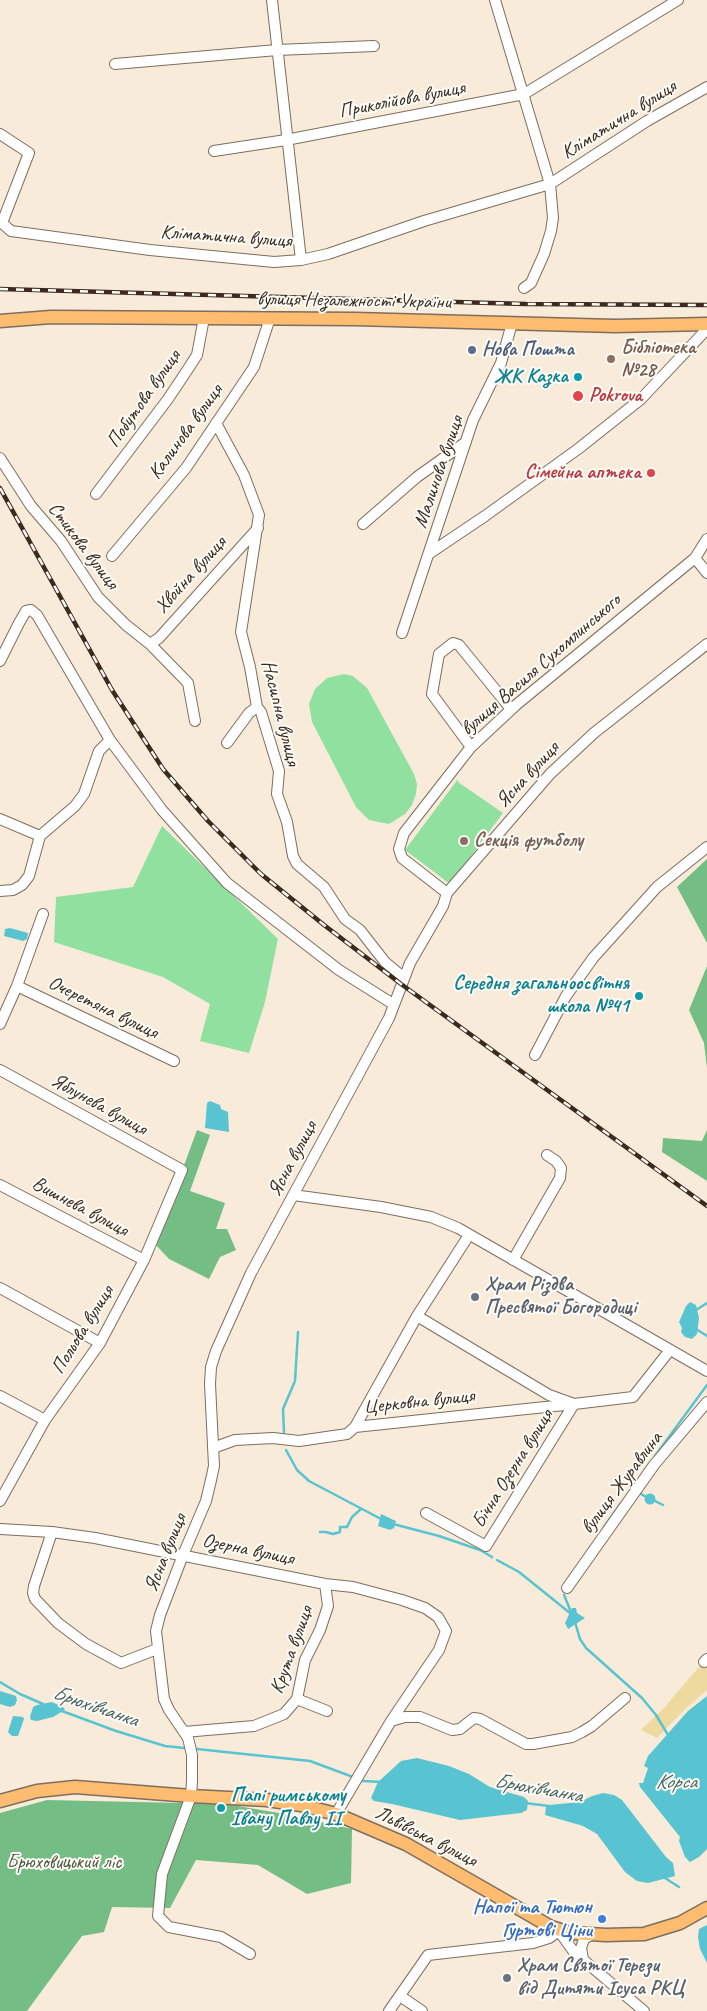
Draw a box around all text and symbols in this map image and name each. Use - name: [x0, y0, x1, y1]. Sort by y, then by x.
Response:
- street label: Кліматична вулиця: [557, 75, 681, 165]
- street label: Приколійова вулиця: [337, 76, 467, 124]
- street label: Кліматична вулиця: [160, 220, 292, 254]
- street label: вулиця Незалежності України: [257, 287, 451, 315]
- place label: Бібліотека №28: [621, 336, 696, 383]
- place label: Нова Пошта: [482, 338, 574, 362]
- marker: Нова Пошта: [466, 344, 478, 356]
- street label: Побутова вулиця: [102, 346, 186, 452]
- marker: Бібліотека №28: [605, 353, 617, 365]
- place label: ЖК Казка: [494, 365, 568, 389]
- marker: ЖК Казка: [572, 371, 584, 383]
- street label: Калинова вулиця: [143, 380, 229, 484]
- place label: Pokrova: [589, 384, 642, 408]
- marker: Pokrova: [571, 389, 585, 403]
- street label: Малинова вулиця: [409, 413, 469, 531]
- place label: Сімейна аптека: [525, 461, 641, 485]
- marker: Сімейна аптека: [645, 467, 657, 479]
- street label: Стикова вулиця: [42, 498, 124, 594]
- street label: Хвойна вулиця: [150, 532, 232, 618]
- street label: вулиця Василя Сухомлинського: [456, 589, 626, 741]
- street label: Насипна вулиця: [255, 658, 305, 768]
- street label: Ясна вулиця: [491, 737, 565, 813]
- place label: Секція футболу: [474, 829, 583, 853]
- marker: Секція футболу: [458, 835, 470, 847]
- street label: Очеретяна вулиця: [44, 971, 162, 1045]
- place label: Середня загальноосвітня школа №41: [453, 972, 629, 1019]
- marker: Середня загальноосвітня школа №41: [633, 990, 645, 1002]
- street label: Яблунева вулиця: [47, 1069, 151, 1141]
- street label: Ясна вулиця: [263, 1117, 323, 1201]
- street label: Вишнева вулиця: [28, 1172, 132, 1242]
- place label: Храм Різдва Пресвятої Богородиці: [485, 1273, 636, 1320]
- street label: Польова вулиця: [46, 1281, 120, 1379]
- marker: Храм Різдва Пресвятої Богородиці: [469, 1291, 481, 1303]
- street label: Церковна вулиця: [362, 1384, 476, 1420]
- street label: Бічна Озерна вулиця: [467, 1405, 559, 1533]
- street label: вулиця Журавлина: [576, 1427, 668, 1539]
- street label: Ясна вулиця: [140, 1510, 192, 1596]
- street label: Озерна вулиця: [200, 1529, 296, 1571]
- street label: Крута вулиця: [265, 1603, 319, 1697]
- water label: Брюхівчанка: [49, 1681, 141, 1733]
- water label: Брюхівчанка: [492, 1769, 584, 1809]
- water label: Корса: [656, 1769, 696, 1795]
- place label: Папі римському Івану Павлу ІІ: [231, 1784, 346, 1831]
- street label: Львівська вулиця: [371, 1801, 481, 1873]
- marker: Папі римському Івану Павлу ІІ: [215, 1802, 227, 1814]
- park label: Брюховицький ліс: [7, 1851, 121, 1875]
- place label: Напої та Тютюн Гуртові Ціни: [473, 1896, 592, 1943]
- marker: Напої та Тютюн Гуртові Ціни: [596, 1913, 608, 1925]
- place label: Храм Святої Терези від Дитяти Ісуса РКЦ: [517, 1954, 684, 2001]
- marker: Храм Святої Терези від Дитяти Ісуса РКЦ: [501, 1972, 513, 1984]

